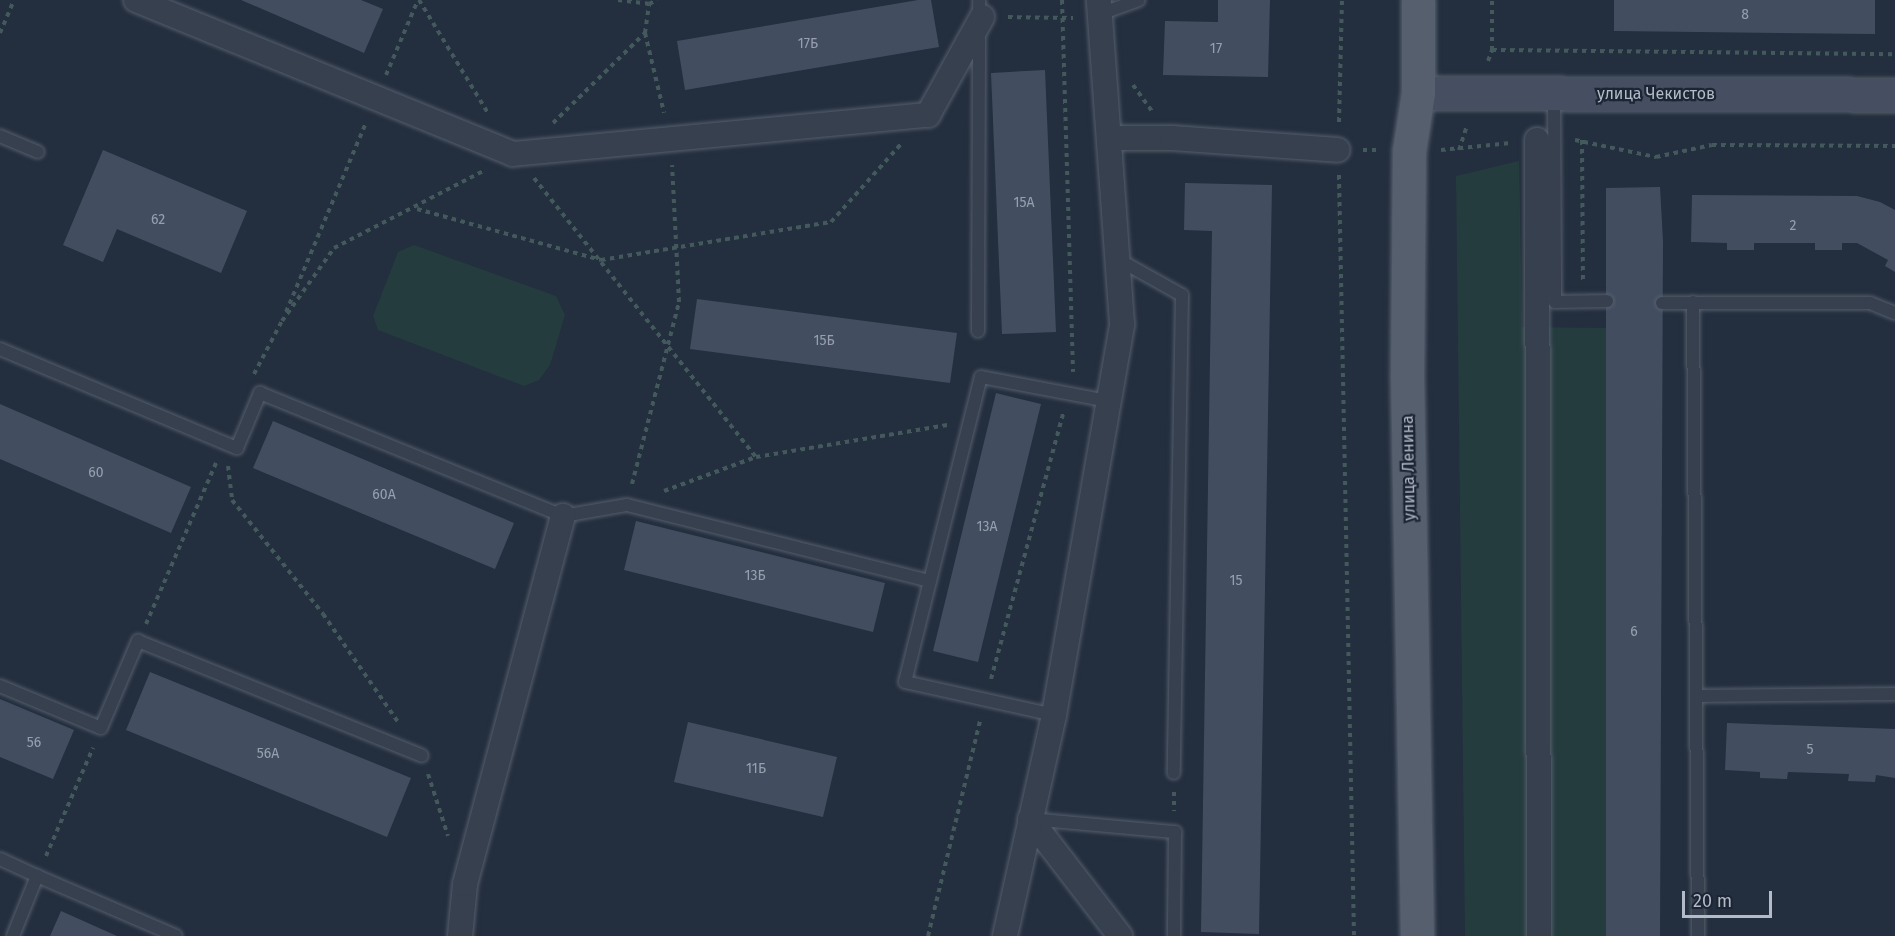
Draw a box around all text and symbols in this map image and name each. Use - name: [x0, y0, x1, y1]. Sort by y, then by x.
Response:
- house number: 8: [1741, 7, 1749, 23]
- house number: 17Б: [798, 36, 818, 52]
- house number: 17: [1210, 41, 1222, 57]
- street label: улица Чекистов: [1597, 84, 1715, 104]
- house number: 15А: [1013, 195, 1035, 211]
- house number: 62: [151, 212, 165, 228]
- house number: 2: [1790, 218, 1796, 234]
- house number: 15Б: [813, 333, 835, 349]
- street label: улица Ленина: [1398, 415, 1420, 521]
- house number: 60: [88, 465, 104, 481]
- house number: 60А: [372, 487, 396, 503]
- house number: 13А: [976, 519, 998, 535]
- house number: 13Б: [744, 568, 766, 584]
- house number: 15: [1229, 573, 1243, 589]
- house number: 6: [1630, 624, 1638, 640]
- house number: 56: [27, 735, 41, 751]
- house number: 5: [1806, 742, 1814, 758]
- house number: 56А: [257, 746, 279, 762]
- house number: 11Б: [746, 761, 766, 777]
- scale bar: [1685, 879, 1775, 917]
- text: 20 m: [1693, 890, 1732, 912]

